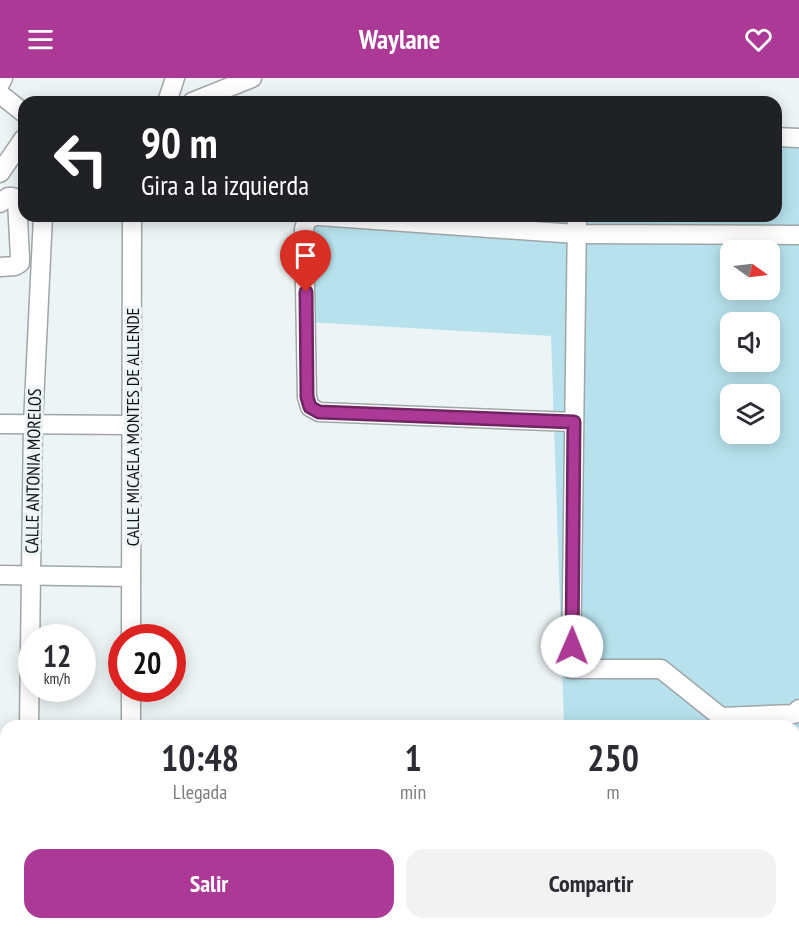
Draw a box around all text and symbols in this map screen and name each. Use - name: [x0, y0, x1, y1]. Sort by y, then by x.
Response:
- text: Waylane: [359, 22, 440, 56]
- icon: menu: [24, 23, 57, 56]
- icon: heart: [742, 23, 775, 56]
- text: 90 m: [141, 115, 218, 170]
- icon: left: [42, 120, 120, 198]
- text: Gira a la izquierda: [141, 168, 309, 202]
- pin: [280, 230, 331, 292]
- icon: arrive: [289, 239, 322, 272]
- north arrow: [720, 240, 780, 300]
- map controls: [720, 240, 780, 444]
- street label: CALLE MICAELA MONTES DE ALLENDE: [121, 308, 144, 546]
- button: sound: [720, 312, 780, 372]
- button: layers: [720, 384, 780, 444]
- street label: CALLE ANTONIA MORELOS: [20, 388, 46, 554]
- position arrow: [540, 614, 604, 678]
- speed limit sign: 20: [108, 624, 186, 702]
- text: 12: [43, 636, 71, 675]
- text: km/h: [44, 669, 70, 688]
- text: 10:48: [161, 734, 239, 781]
- text: 1: [404, 734, 422, 781]
- text: 250: [587, 734, 639, 781]
- text: Llegada: [173, 779, 227, 805]
- text: min: [400, 779, 426, 805]
- text: m: [607, 779, 620, 805]
- button: Salir: [24, 849, 394, 918]
- button: Compartir: [406, 849, 776, 918]

